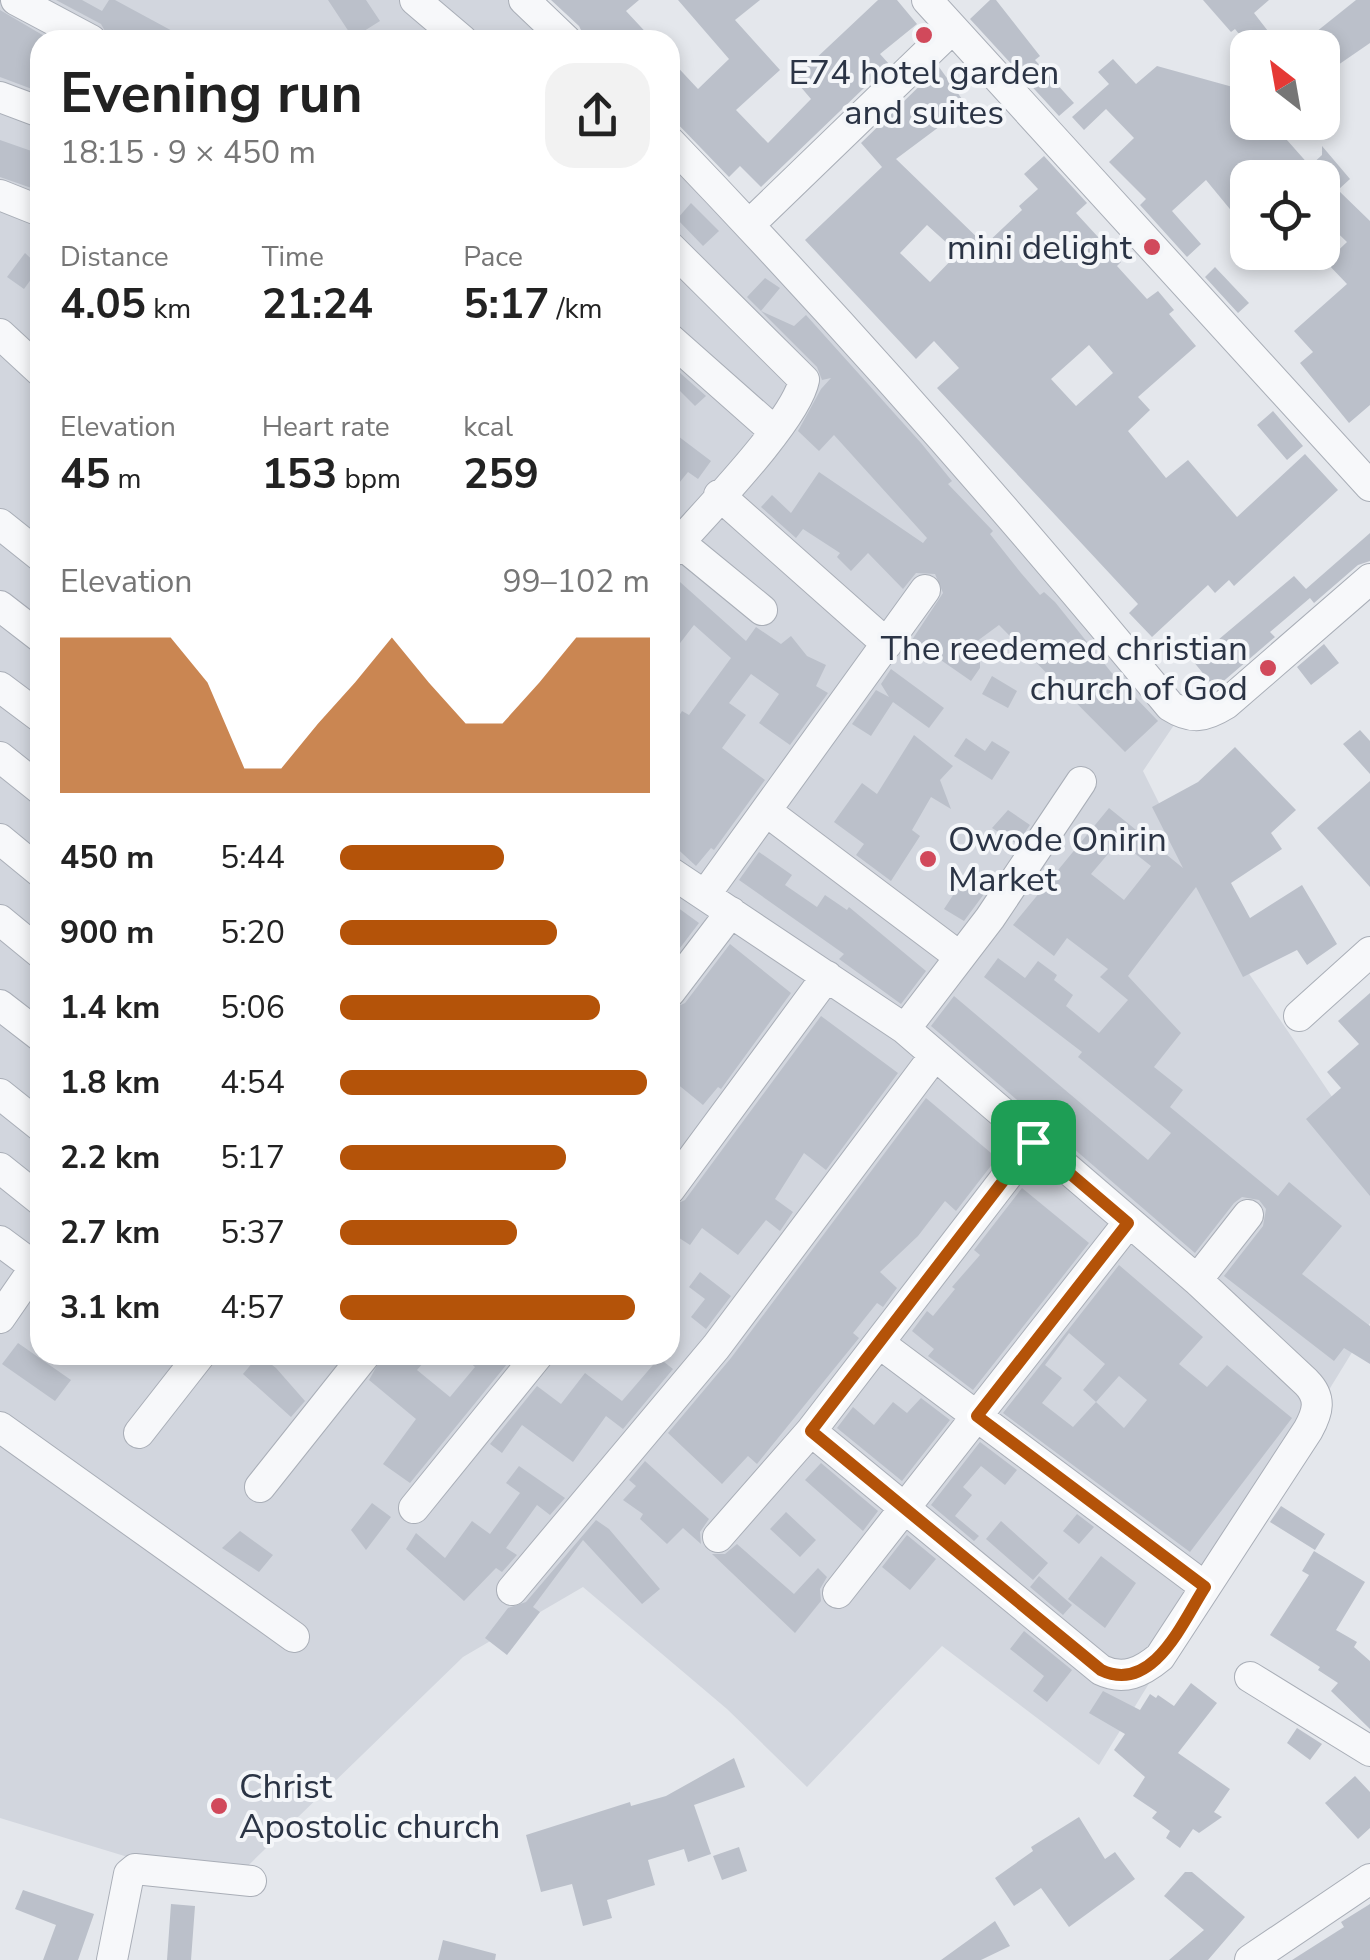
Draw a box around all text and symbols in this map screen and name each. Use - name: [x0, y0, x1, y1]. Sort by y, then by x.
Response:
- marker: E74 hotel garden and suites: [913, 24, 935, 46]
- north arrow: [1230, 30, 1340, 140]
- map controls: [1230, 30, 1340, 270]
- place label: E74 hotel garden and suites: [789, 49, 1059, 136]
- text: Evening run: [60, 56, 363, 131]
- button: share: [545, 63, 650, 168]
- text: 18:15 · 9 × 450 m: [60, 131, 316, 174]
- button: locate: [1230, 160, 1340, 270]
- place label: mini delight: [947, 224, 1133, 271]
- marker: mini delight: [1141, 236, 1163, 258]
- text: Distance: [60, 238, 169, 276]
- text: Time: [262, 238, 324, 276]
- text: Pace: [463, 238, 523, 276]
- text: 4.05: [60, 276, 146, 333]
- text: 21:24: [262, 276, 373, 333]
- text: 5:17: [463, 276, 549, 333]
- text: km: [146, 290, 191, 328]
- text: /km: [549, 290, 602, 328]
- text: Elevation: [60, 408, 176, 446]
- text: Heart rate: [262, 408, 390, 446]
- text: kcal: [463, 408, 513, 446]
- text: 45: [60, 446, 110, 503]
- text: 153: [262, 446, 337, 503]
- text: 259: [463, 446, 539, 503]
- text: m: [110, 460, 142, 498]
- text: bpm: [337, 460, 401, 498]
- text: Elevation: [60, 560, 193, 603]
- text: 99–102 m: [502, 560, 650, 603]
- place label: The reedemed christian church of God: [881, 625, 1248, 712]
- marker: The reedemed christian church of God: [1257, 657, 1279, 679]
- place label: Owode Onirin Market: [948, 816, 1167, 903]
- text: 450 m: [60, 836, 154, 879]
- text: 5:44: [220, 836, 285, 879]
- marker: Owode Onirin Market: [917, 848, 939, 870]
- text: 900 m: [60, 911, 154, 954]
- text: 5:20: [220, 911, 285, 954]
- text: 1.4 km: [60, 986, 160, 1029]
- text: 5:06: [220, 986, 285, 1029]
- text: 1.8 km: [60, 1061, 160, 1104]
- text: 4:54: [220, 1061, 285, 1104]
- pin: [991, 1100, 1076, 1185]
- icon: arrive: [1006, 1115, 1061, 1170]
- text: 2.2 km: [60, 1136, 160, 1179]
- text: 5:17: [220, 1136, 285, 1179]
- text: 2.7 km: [60, 1211, 160, 1254]
- text: 5:37: [220, 1211, 285, 1254]
- text: 3.1 km: [60, 1286, 160, 1329]
- text: 4:57: [220, 1286, 285, 1329]
- place label: Christ Apostolic church: [239, 1763, 500, 1850]
- marker: Christ Apostolic church: [208, 1795, 230, 1817]

